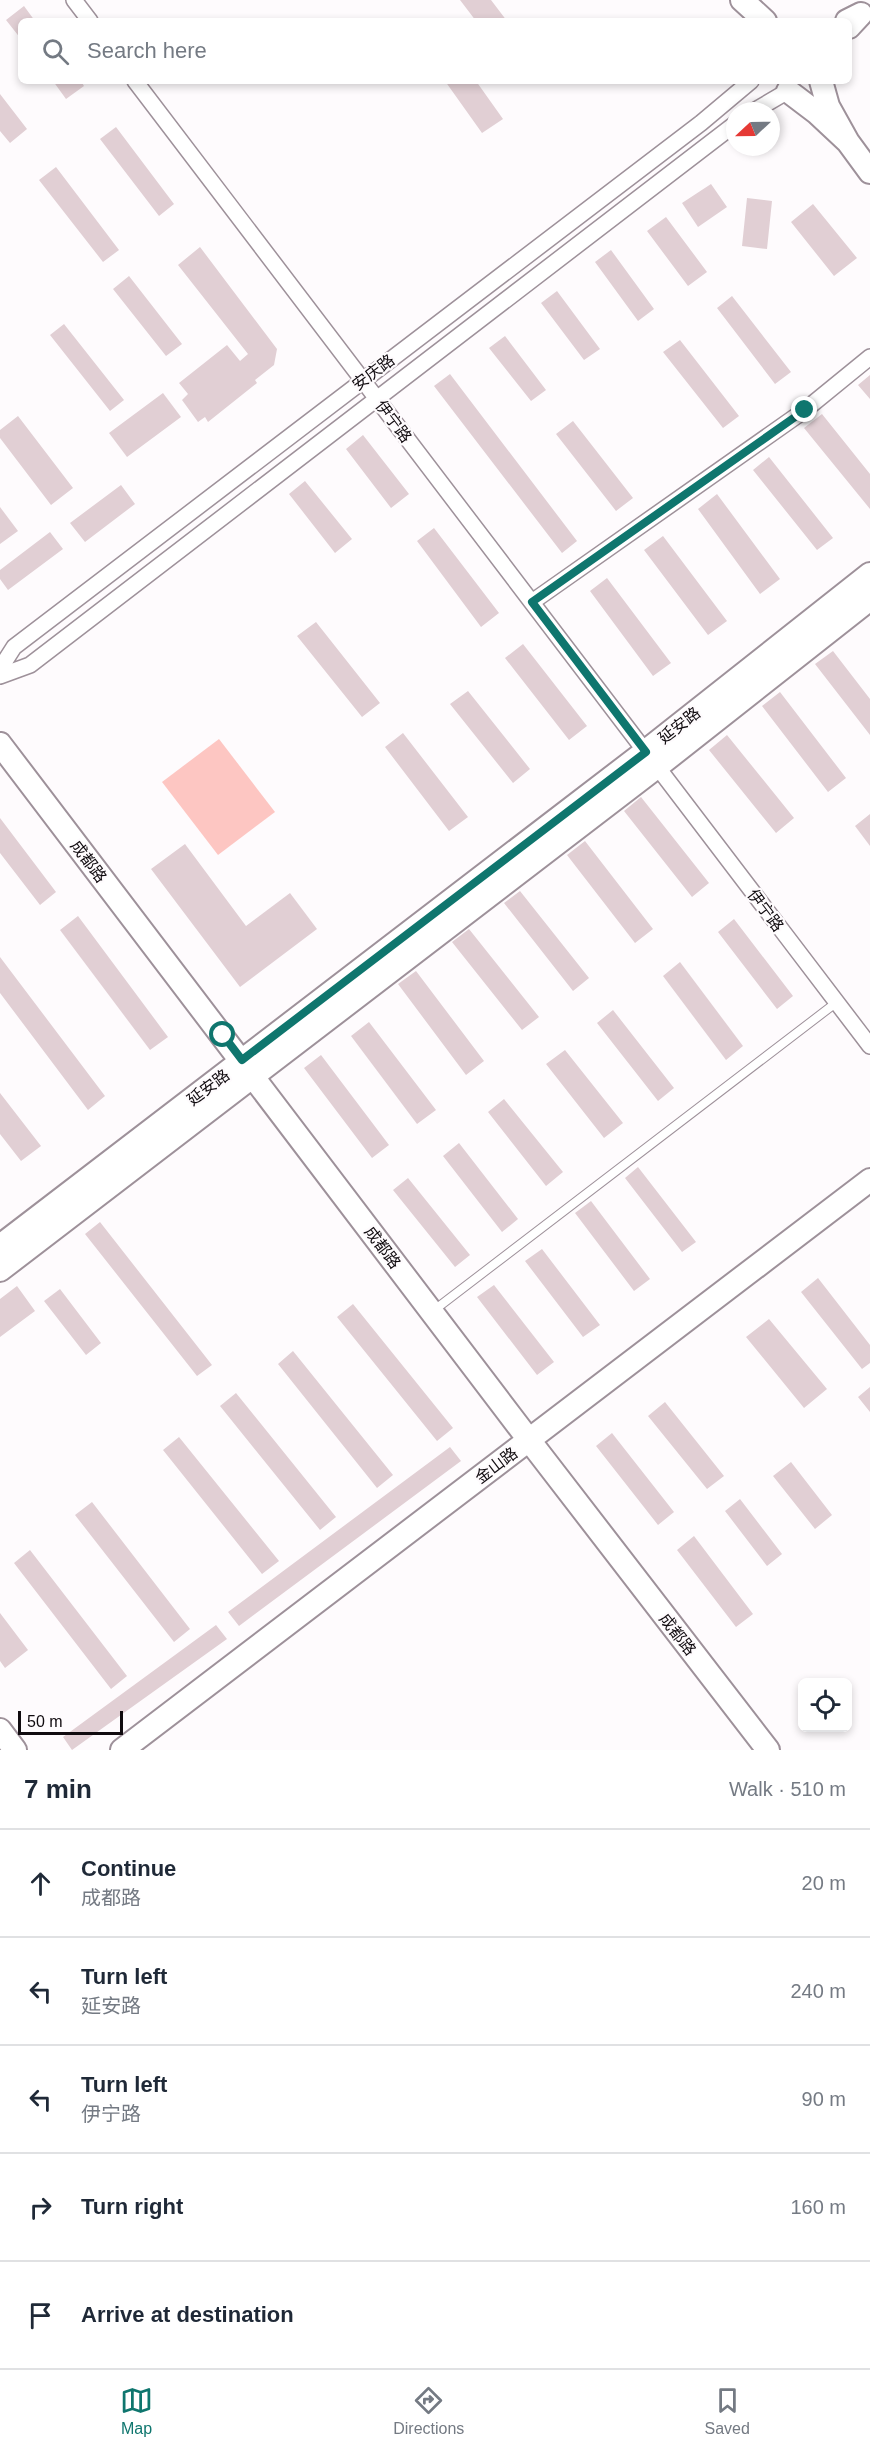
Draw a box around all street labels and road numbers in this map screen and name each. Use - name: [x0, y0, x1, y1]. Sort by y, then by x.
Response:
- street label: 安庆路: [349, 351, 398, 394]
- street label: 伊宁路: [372, 397, 415, 446]
- street label: 延安路: [655, 704, 703, 747]
- street label: 成都路: [67, 837, 110, 886]
- street label: 伊宁路: [744, 886, 787, 935]
- street label: 延安路: [184, 1066, 233, 1109]
- street label: 成都路: [361, 1223, 404, 1272]
- street label: 金山路: [472, 1444, 521, 1487]
- street label: 成都路: [656, 1610, 699, 1658]

